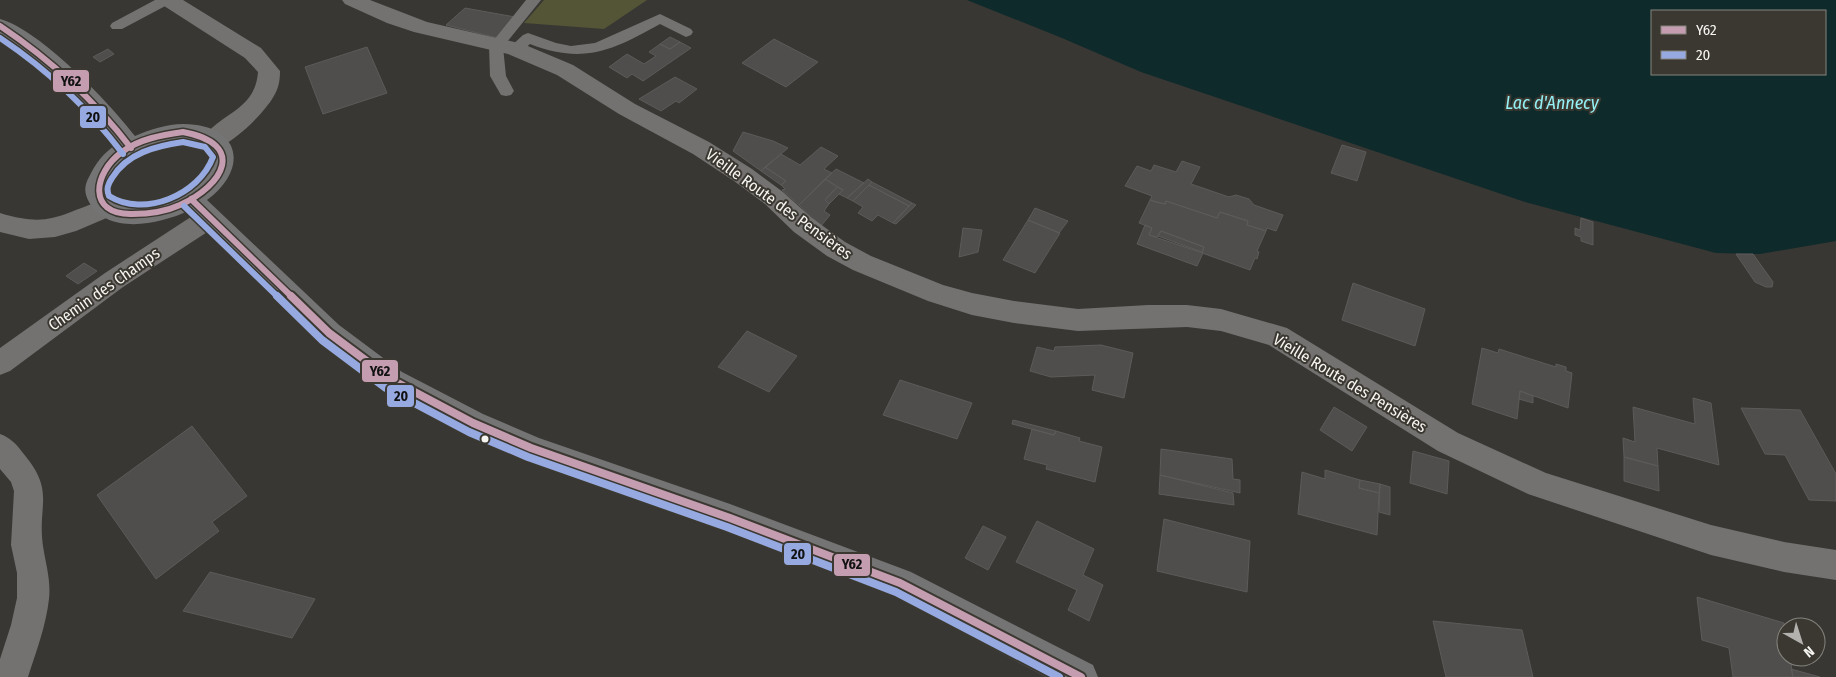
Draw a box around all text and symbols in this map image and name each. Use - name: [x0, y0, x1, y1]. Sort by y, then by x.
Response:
- legend: [1651, 10, 1826, 75]
- text: Y62: [1696, 21, 1717, 39]
- text: 20: [1696, 46, 1710, 64]
- line badge: Y62: [52, 69, 90, 93]
- text: Y62: [60, 73, 82, 90]
- water label: Lac d'Annecy: [1505, 92, 1600, 114]
- line badge: 20: [79, 105, 107, 129]
- text: 20: [85, 109, 100, 126]
- street label: Vieille Route des Pensières: [702, 145, 856, 264]
- street label: Chemin des Champs: [45, 243, 164, 335]
- street label: Vieille Route des Pensières: [1270, 330, 1430, 437]
- line badge: Y62: [361, 359, 399, 383]
- text: Y62: [369, 363, 391, 380]
- line badge: 20: [386, 384, 415, 408]
- text: 20: [393, 388, 408, 405]
- unlabelled marker: [480, 434, 490, 444]
- line badge: 20: [783, 542, 812, 566]
- text: 20: [790, 546, 805, 563]
- line badge: Y62: [833, 553, 871, 577]
- text: Y62: [841, 556, 863, 573]
- north arrow: [1776, 617, 1826, 667]
- text: N: [1800, 642, 1817, 661]

